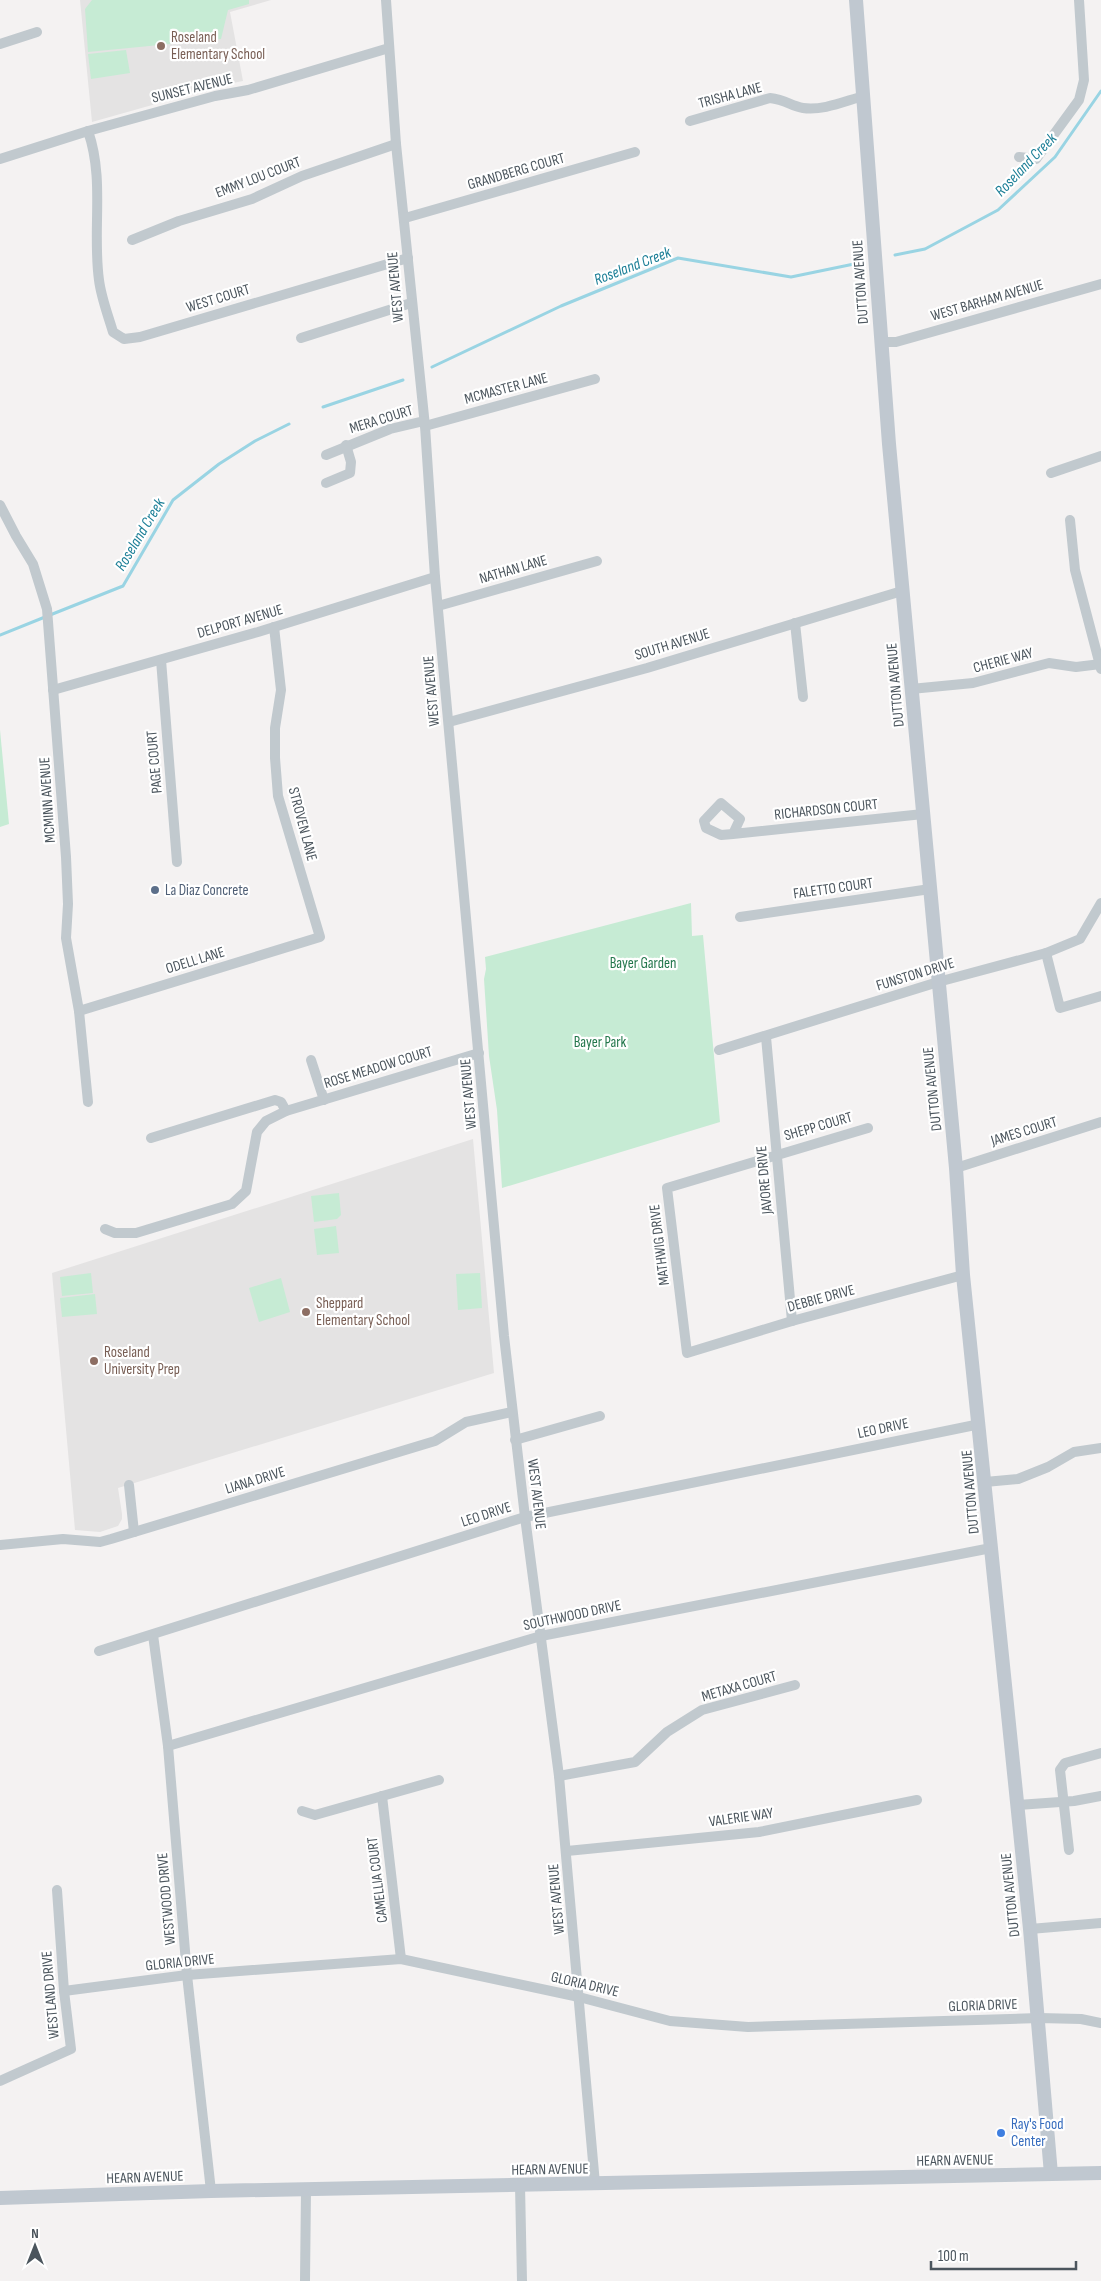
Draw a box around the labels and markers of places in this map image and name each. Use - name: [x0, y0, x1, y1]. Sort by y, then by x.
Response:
- place label: Roseland Elementary School: [171, 28, 265, 64]
- marker: Roseland Elementary School: [155, 40, 167, 52]
- place label: La Diaz Concrete: [165, 881, 249, 900]
- marker: La Diaz Concrete: [149, 884, 161, 896]
- place label: Sheppard Elementary School: [316, 1294, 410, 1330]
- marker: Sheppard Elementary School: [300, 1306, 312, 1318]
- place label: Roseland University Prep: [104, 1343, 180, 1379]
- marker: Roseland University Prep: [88, 1355, 100, 1367]
- place label: Ray's Food Center: [1011, 2115, 1064, 2151]
- marker: Ray's Food Center: [995, 2127, 1007, 2139]

